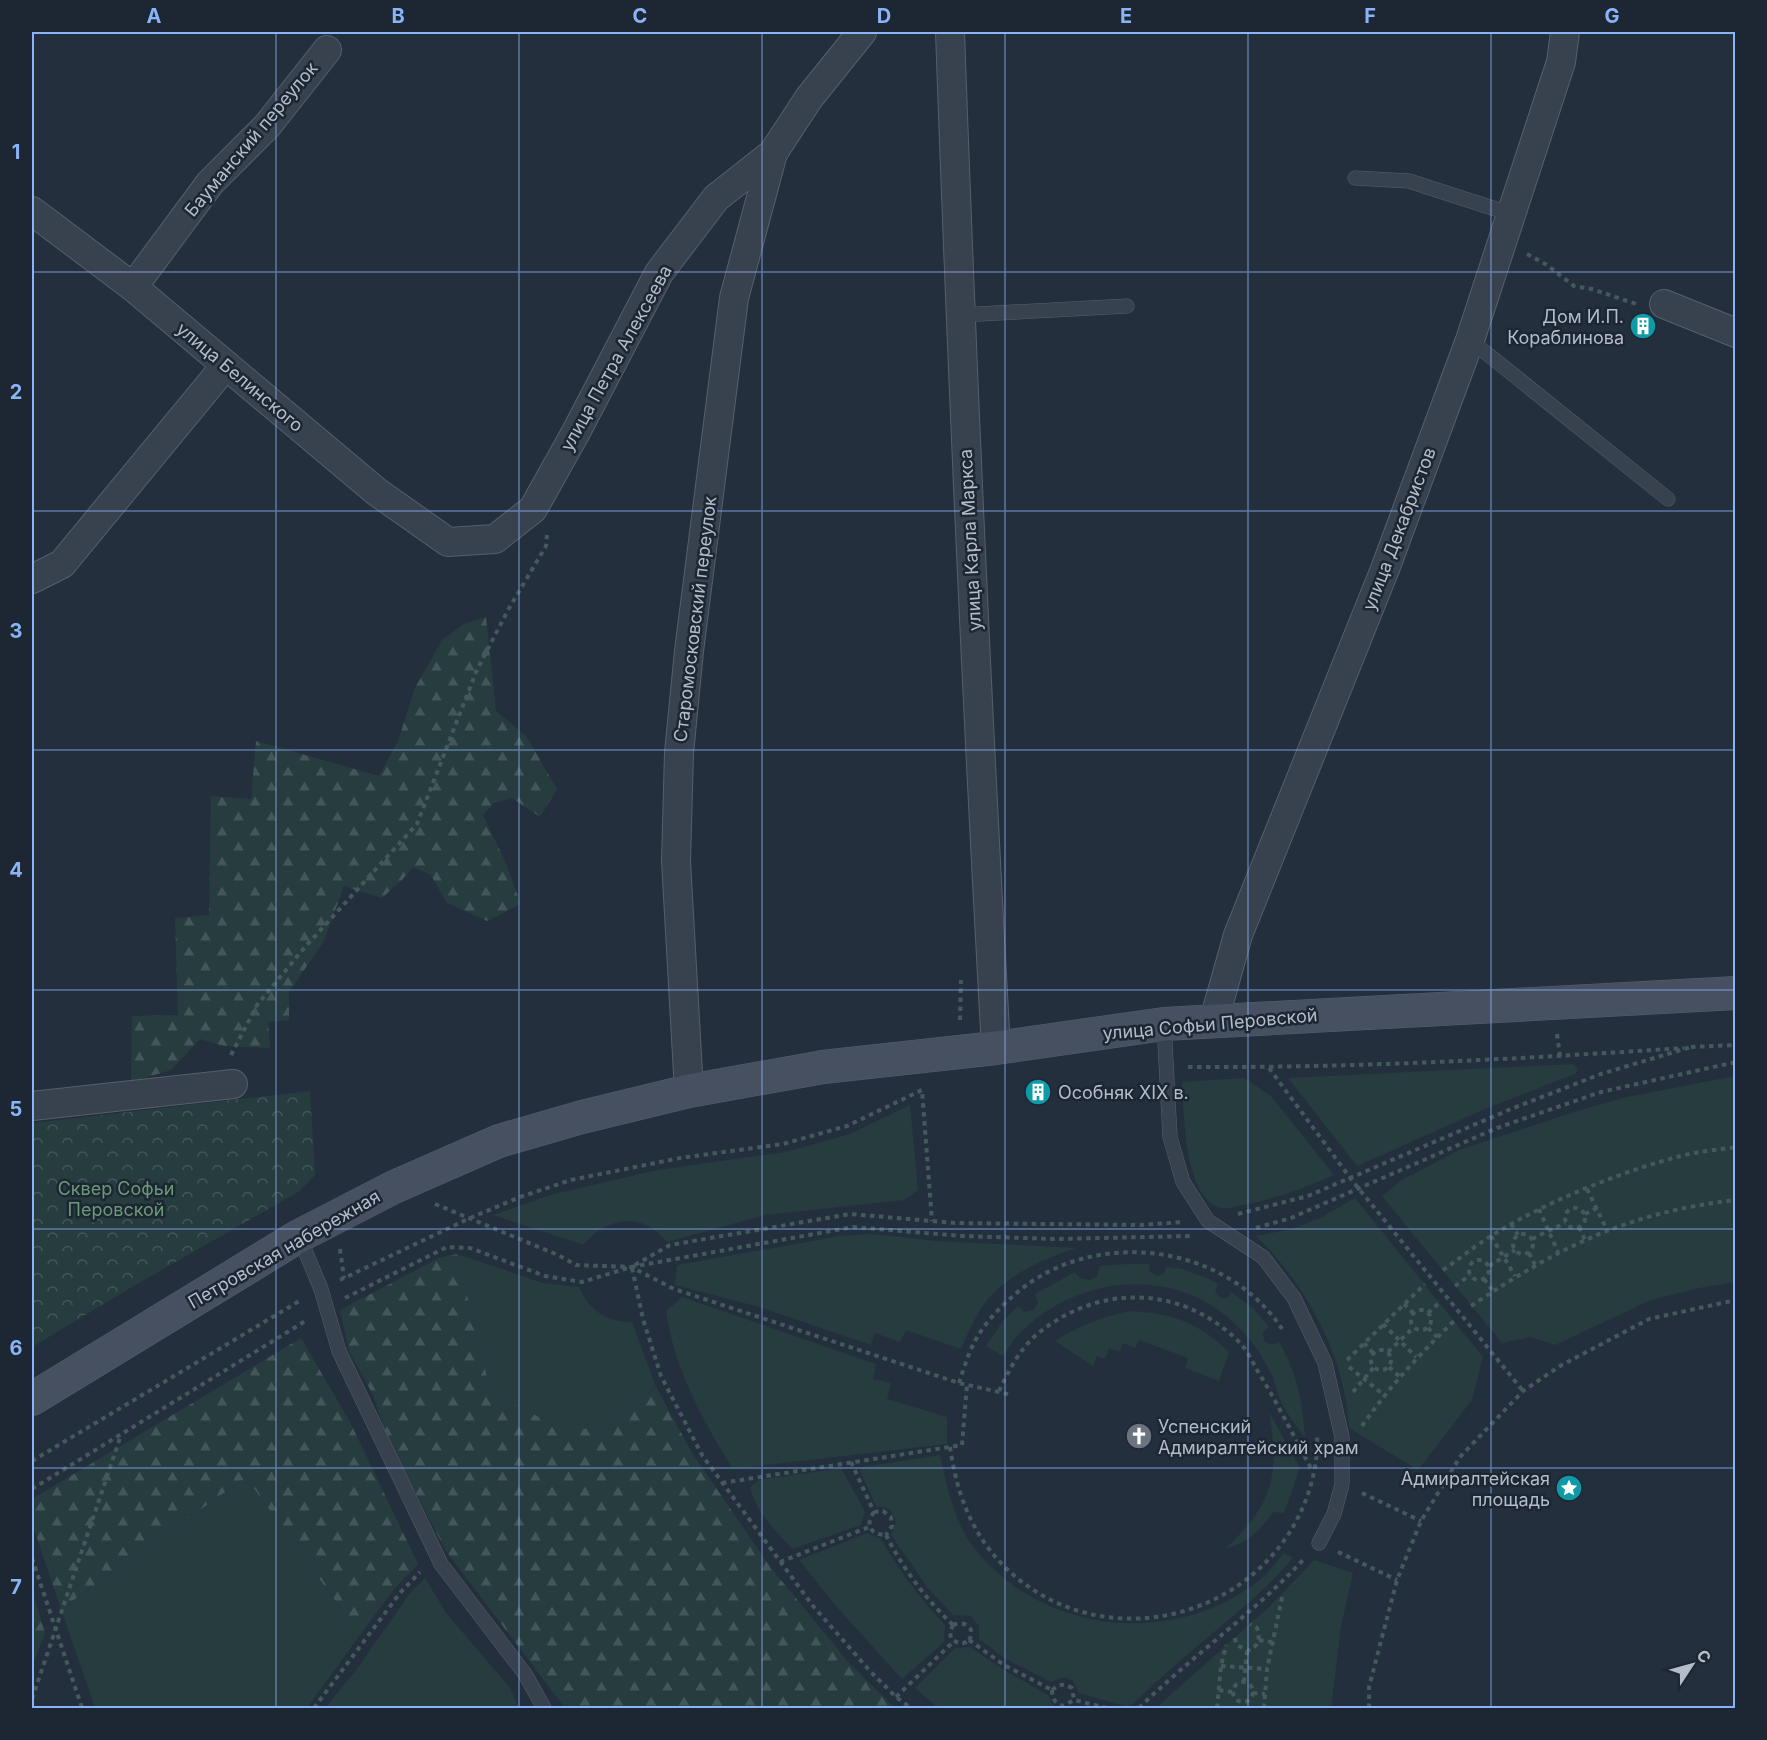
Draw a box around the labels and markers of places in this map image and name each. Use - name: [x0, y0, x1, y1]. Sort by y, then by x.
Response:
- place label: Дом И.П. Кораблинова: [1507, 306, 1624, 348]
- building icon: Дом И.П. Кораблинова: [1628, 311, 1658, 341]
- building icon: Особняк XIX в.: [1023, 1077, 1053, 1107]
- place label: Особняк XIX в.: [1058, 1082, 1189, 1103]
- place label: Успенский Адмиралтейский храм: [1158, 1416, 1359, 1458]
- church icon: Успенский Адмиралтейский храм: [1124, 1421, 1154, 1451]
- place label: Адмиралтейская площадь: [1401, 1468, 1550, 1510]
- place icon: Адмиралтейская площадь: [1554, 1473, 1584, 1503]

